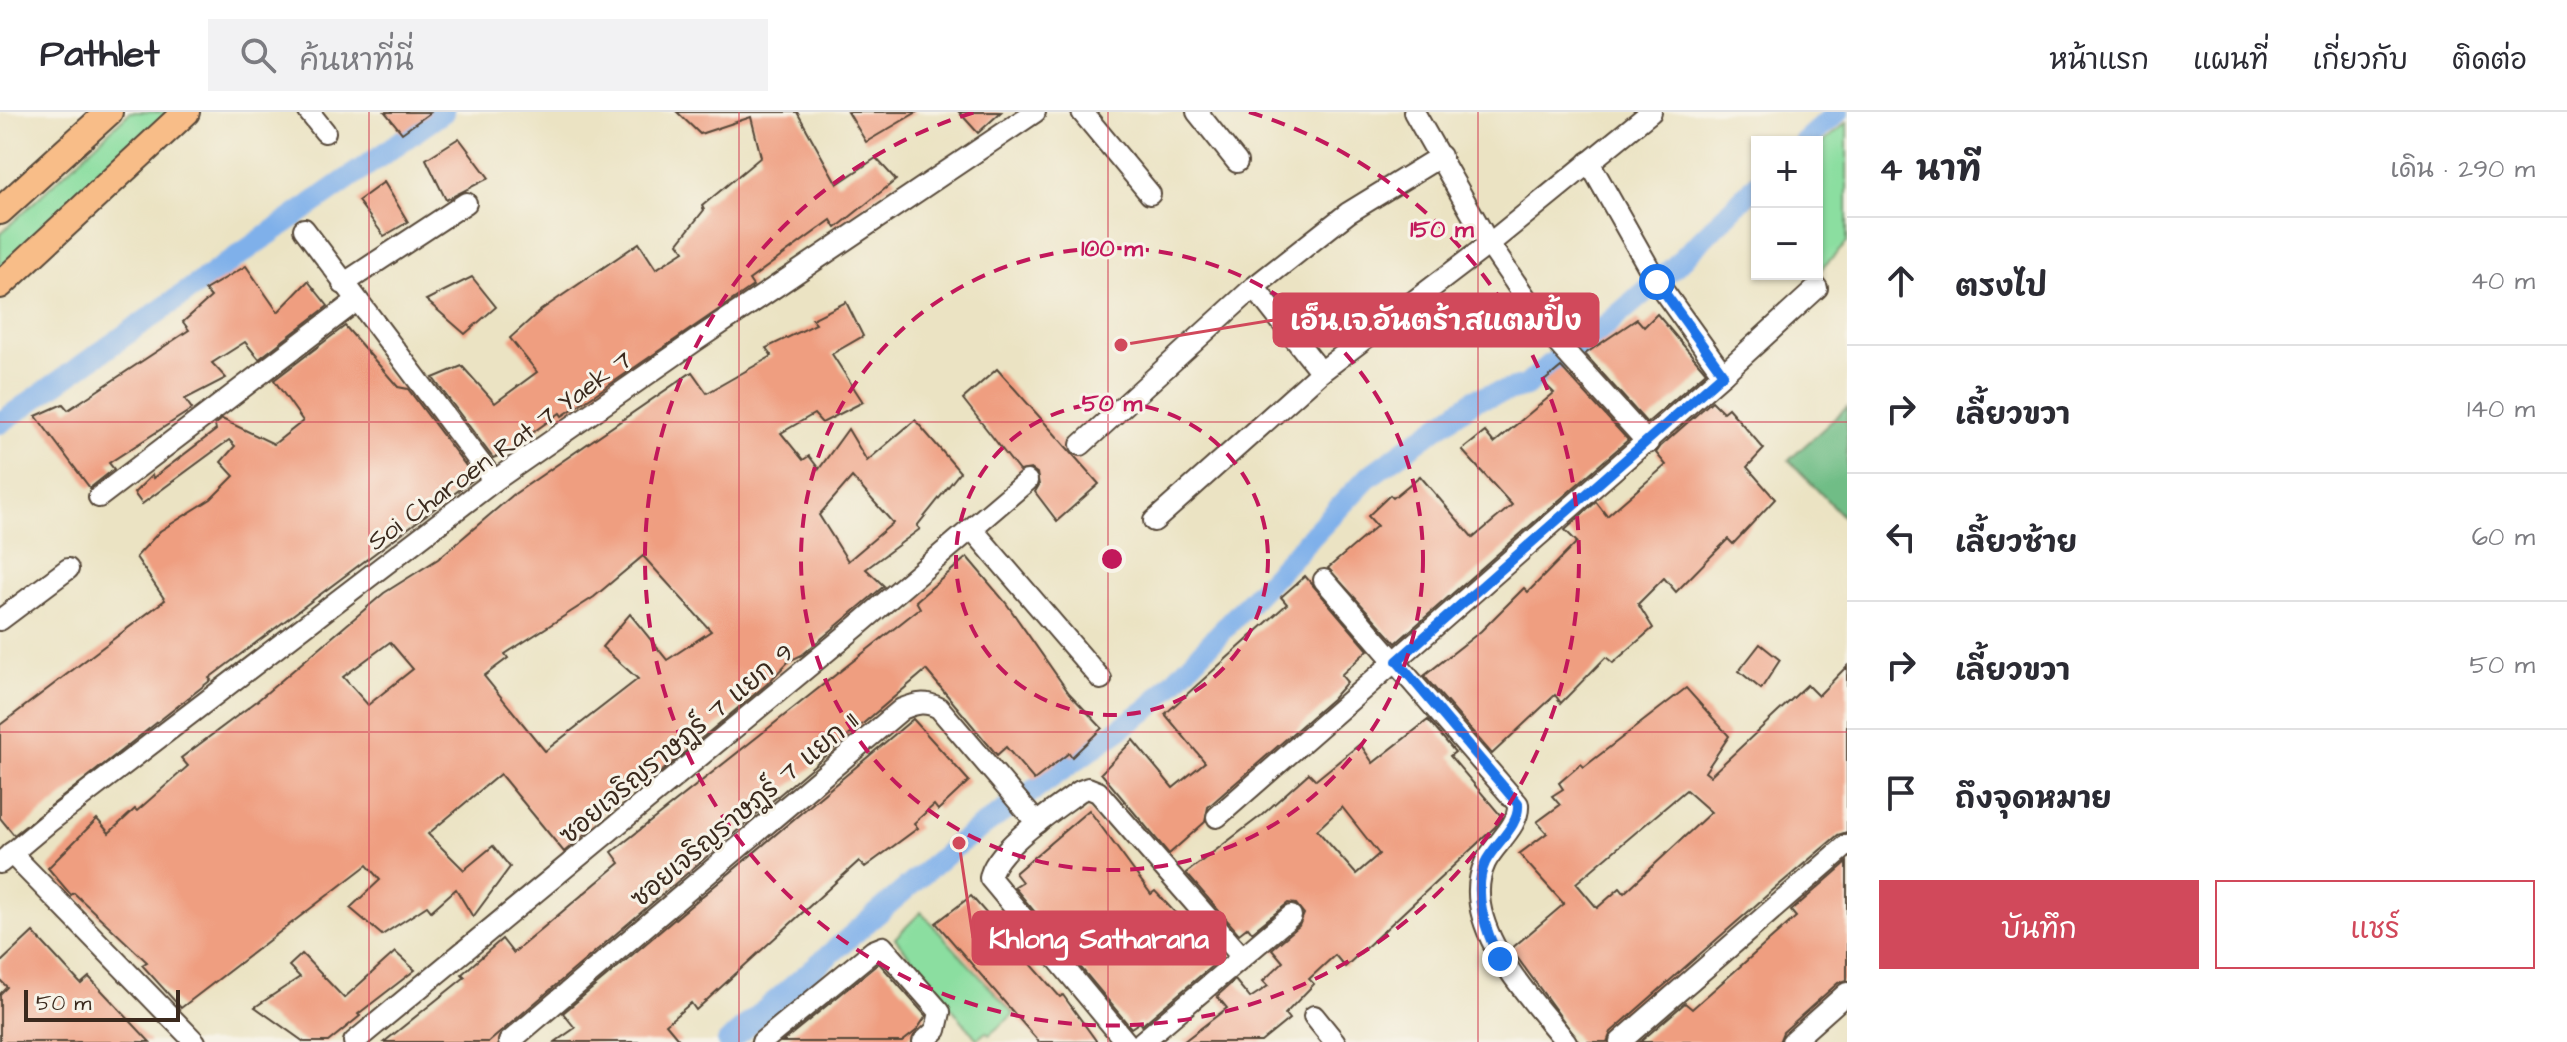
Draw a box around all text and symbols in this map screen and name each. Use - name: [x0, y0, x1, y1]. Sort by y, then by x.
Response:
- search box: [208, 19, 768, 91]
- text: Pathlet: [40, 29, 160, 81]
- icon: search: [236, 33, 280, 77]
- text: ค้นหาที่นี่: [300, 40, 414, 82]
- text: หน้าแรก: [2049, 41, 2149, 80]
- text: แผนที่: [2193, 41, 2269, 80]
- text: เกี่ยวกับ: [2313, 41, 2408, 80]
- text: ติดต่อ: [2452, 41, 2527, 80]
- map controls: [1751, 136, 1823, 280]
- button: +: [1751, 136, 1823, 208]
- text: 4 นาที: [1879, 146, 1981, 194]
- text: เดิน · 290 m: [2390, 151, 2535, 187]
- button: −: [1751, 208, 1823, 280]
- text: 150 m: [1410, 213, 1474, 247]
- text: 100 m: [1081, 232, 1143, 266]
- icon: ahead: [1879, 259, 1923, 303]
- text: 40 m: [2470, 263, 2535, 299]
- route start: [1639, 264, 1675, 300]
- text: ตรงไป: [1955, 266, 2047, 308]
- callout: เอ็น.เจ.อันตร้า.สแตมปิ้ง: [1274, 294, 1598, 346]
- text: เอ็น.เจ.อันตร้า.สแตมปิ้ง: [1290, 294, 1582, 341]
- street label: Soi Charoen Rat 7 Yaek 7: [360, 342, 639, 559]
- text: 50 m: [1082, 387, 1143, 421]
- icon: right: [1879, 387, 1923, 431]
- text: 140 m: [2467, 391, 2535, 427]
- text: เลี้ยวขวา: [1955, 394, 2070, 436]
- icon: left: [1879, 515, 1923, 559]
- text: 60 m: [2472, 519, 2535, 555]
- text: เลี้ยวซ้าย: [1955, 522, 2077, 564]
- centre of rings: [1098, 545, 1126, 573]
- street label: ซอยเจริญราษฎร์ 7 แยก 9: [552, 635, 801, 853]
- icon: right: [1879, 643, 1923, 687]
- text: 50 m: [2470, 647, 2535, 683]
- text: เลี้ยวขวา: [1955, 650, 2070, 692]
- street label: ซอยเจริญราษฎร์ 7 แยก 11: [623, 704, 866, 916]
- icon: arrive: [1879, 771, 1923, 815]
- text: ถึงจุดหมาย: [1955, 778, 2112, 820]
- button: บันทึก: [1879, 880, 2199, 969]
- button: แชร์: [2215, 880, 2535, 969]
- callout: Khlong Satharana: [973, 912, 1225, 964]
- text: Khlong Satharana: [989, 920, 1210, 961]
- route end: [1482, 941, 1518, 977]
- scale bar: [24, 986, 180, 1022]
- text: 50 m: [36, 988, 91, 1019]

